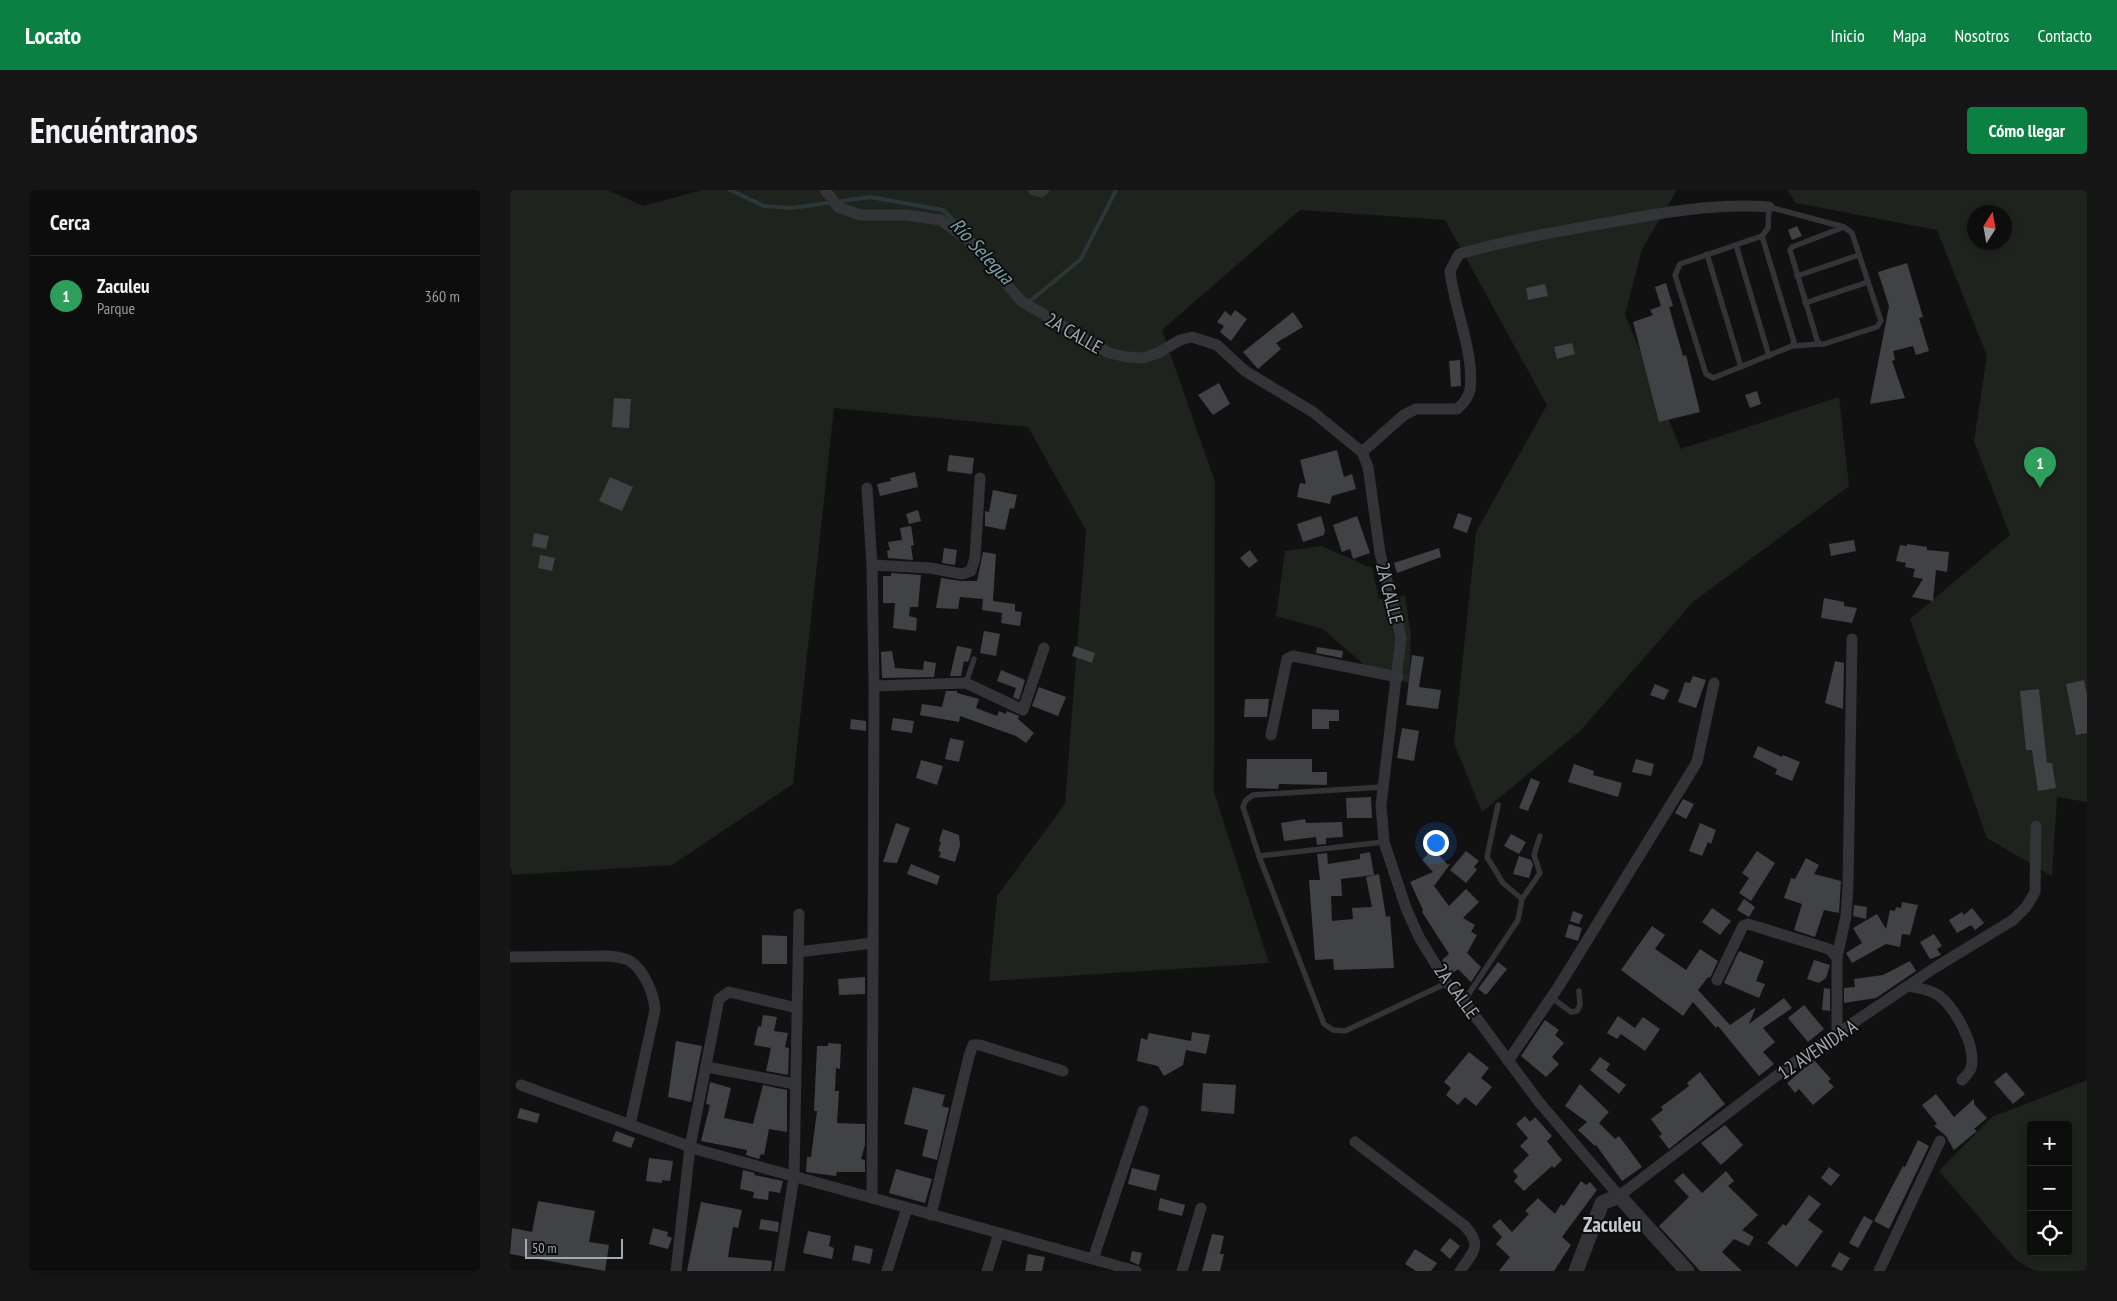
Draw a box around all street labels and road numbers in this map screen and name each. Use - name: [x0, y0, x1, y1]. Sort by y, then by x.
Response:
- street label: 2A CALLE: [1041, 307, 1107, 359]
- street label: 2A CALLE: [1371, 560, 1409, 626]
- street label: 2A CALLE: [1429, 959, 1485, 1023]
- street label: 12 AVENIDA A: [1773, 1014, 1861, 1084]

